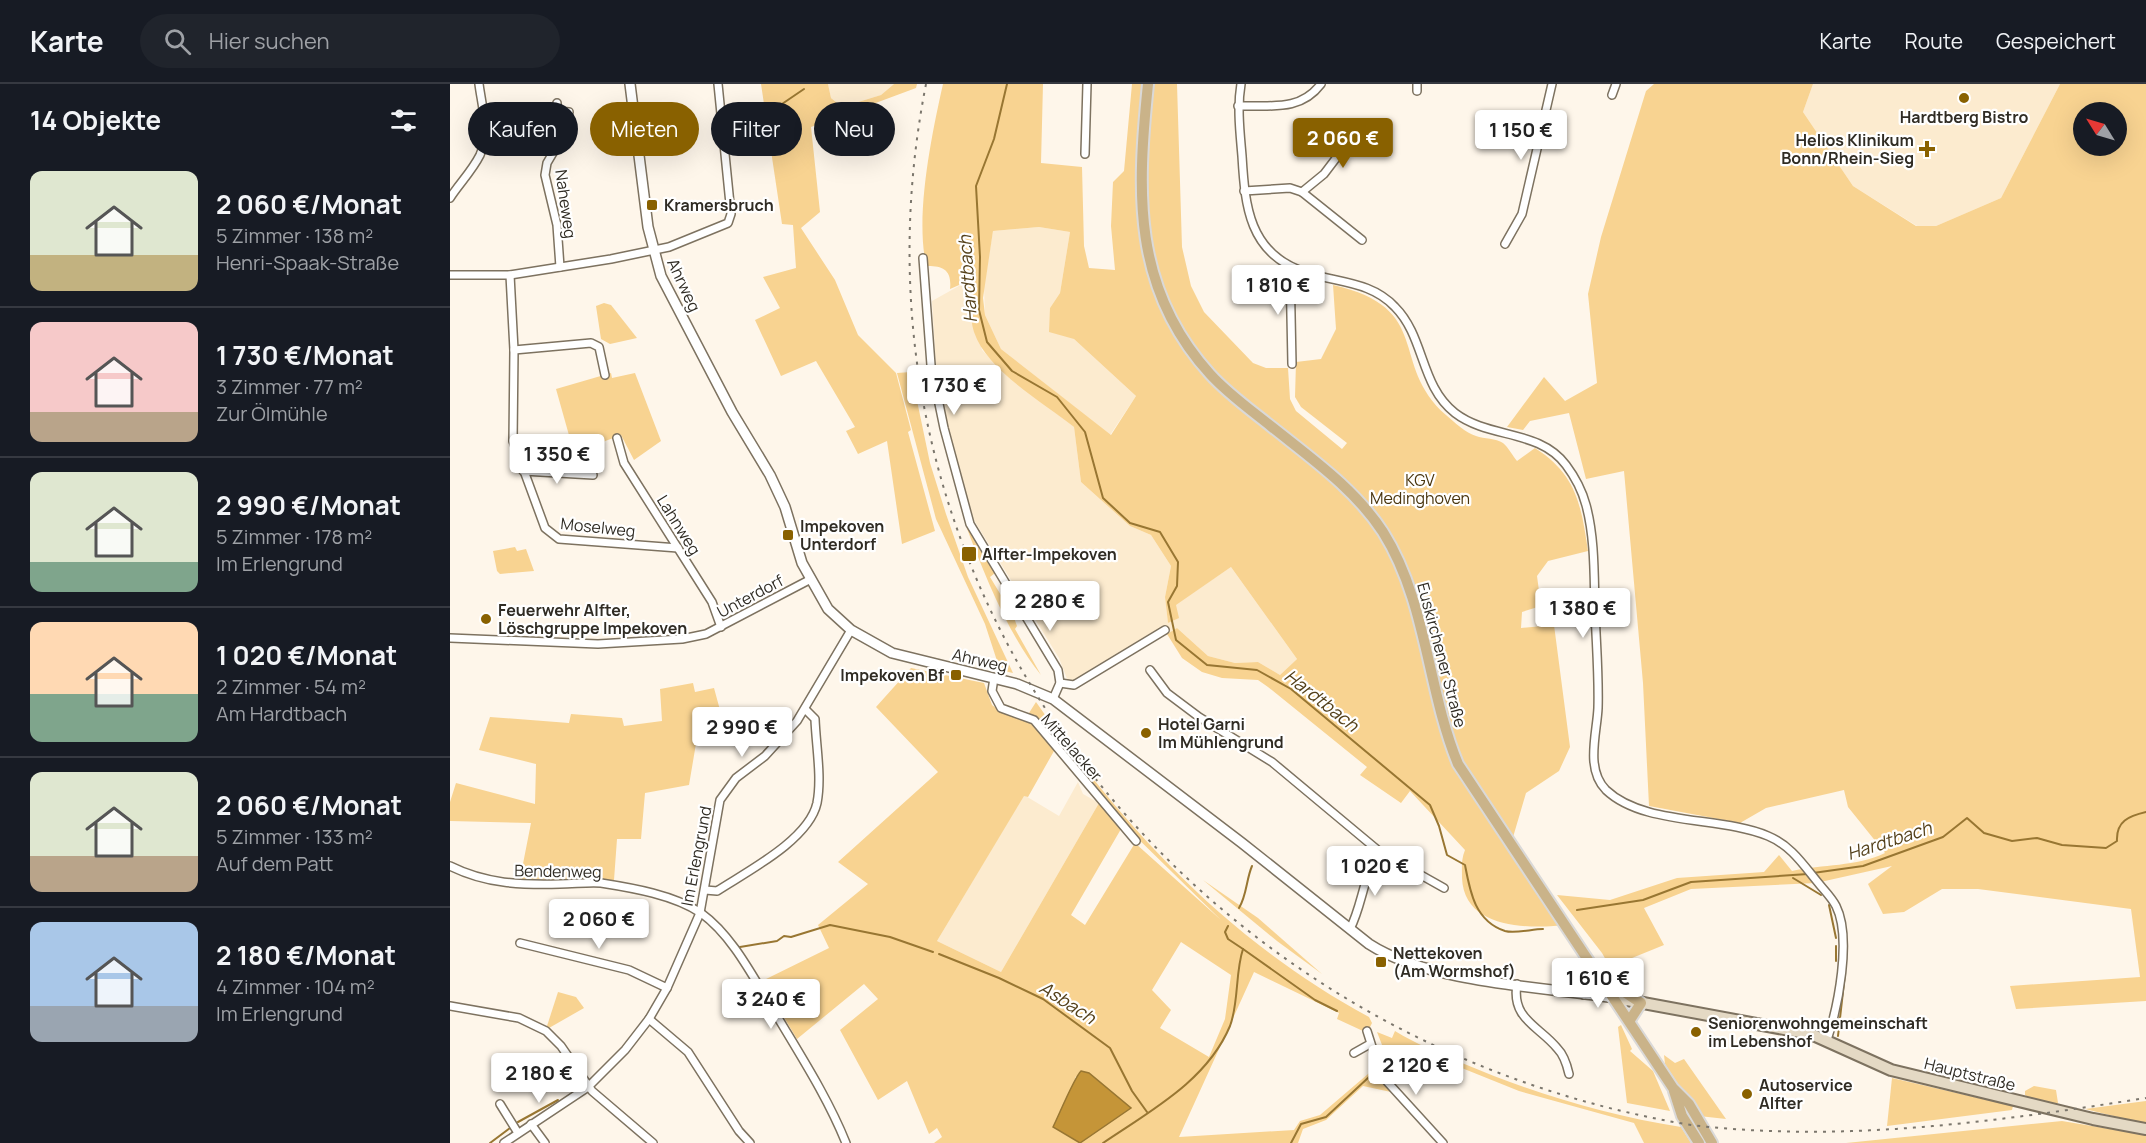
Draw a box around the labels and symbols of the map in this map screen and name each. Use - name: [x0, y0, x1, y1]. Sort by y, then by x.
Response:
- marker: Hardtberg Bistro: [1957, 91, 1971, 105]
- north arrow: [2073, 102, 2127, 156]
- place label: Hardtberg Bistro: [1900, 106, 2028, 128]
- pin: 1 150 €: [1466, 110, 1576, 161]
- pin: 2 060 €: [1288, 118, 1398, 169]
- place label: Helios Klinikum Bonn/Rhein-Sieg: [1781, 129, 1914, 169]
- marker: Helios Klinikum Bonn/Rhein-Sieg: [1918, 140, 1936, 158]
- street label: Naheweg: [550, 168, 582, 240]
- place label: Kramersbruch: [664, 194, 774, 216]
- marker: Kramersbruch: [645, 198, 659, 212]
- water label: Hardtbach: [952, 233, 982, 324]
- street label: Ahrweg: [662, 255, 706, 315]
- pin: 1 810 €: [1223, 265, 1333, 316]
- pin: 1 730 €: [899, 365, 1009, 416]
- pin: 1 350 €: [502, 434, 612, 485]
- park label: KGV Medinghoven: [1370, 469, 1470, 509]
- street label: Lahnweg: [652, 491, 706, 559]
- street label: Moselweg: [560, 512, 636, 542]
- place label: Impekoven Unterdorf: [800, 515, 884, 555]
- marker: Impekoven Unterdorf: [781, 528, 795, 542]
- place label: Alfter-Impekoven: [982, 543, 1117, 565]
- marker: Alfter-Impekoven: [960, 545, 978, 563]
- street label: Unterdorf: [713, 569, 787, 623]
- street label: Euskirchener Straße: [1412, 580, 1472, 730]
- pin: 2 280 €: [995, 581, 1105, 632]
- pin: 1 380 €: [1528, 588, 1638, 639]
- place label: Feuerwehr Alfter, Löschgruppe Impekoven: [498, 599, 687, 639]
- marker: Feuerwehr Alfter, Löschgruppe Impekoven: [479, 612, 493, 626]
- street label: Ahrweg: [950, 643, 1010, 677]
- place label: Impekoven Bf: [840, 664, 944, 686]
- water label: Hardtbach: [1280, 664, 1365, 737]
- marker: Impekoven Bf: [949, 668, 963, 682]
- pin: 2 990 €: [687, 707, 797, 758]
- street label: Mittelacker: [1037, 709, 1108, 786]
- place label: Hotel Garni Im Mühlengrund: [1158, 713, 1284, 753]
- marker: Hotel Garni Im Mühlengrund: [1139, 726, 1153, 740]
- street label: Im Erlengrund: [676, 804, 716, 908]
- water label: Hardtbach: [1844, 815, 1936, 865]
- pin: 1 020 €: [1320, 846, 1430, 897]
- street label: Bendenweg: [514, 859, 602, 883]
- pin: 2 060 €: [544, 899, 654, 950]
- place label: Nettekoven (Am Wormshof): [1393, 942, 1516, 982]
- marker: Nettekoven (Am Wormshof): [1374, 955, 1388, 969]
- pin: 1 610 €: [1543, 958, 1653, 1009]
- water label: Asbach: [1035, 975, 1102, 1030]
- pin: 3 240 €: [716, 979, 826, 1030]
- place label: Seniorenwohngemeinschaft im Lebenshof: [1708, 1012, 1928, 1052]
- marker: Seniorenwohngemeinschaft im Lebenshof: [1689, 1025, 1703, 1039]
- pin: 2 120 €: [1361, 1045, 1471, 1096]
- street label: Hauptstraße: [1922, 1052, 2018, 1096]
- pin: 2 180 €: [484, 1053, 594, 1104]
- place label: Autoservice Alfter: [1759, 1074, 1853, 1114]
- marker: Autoservice Alfter: [1740, 1087, 1754, 1101]

